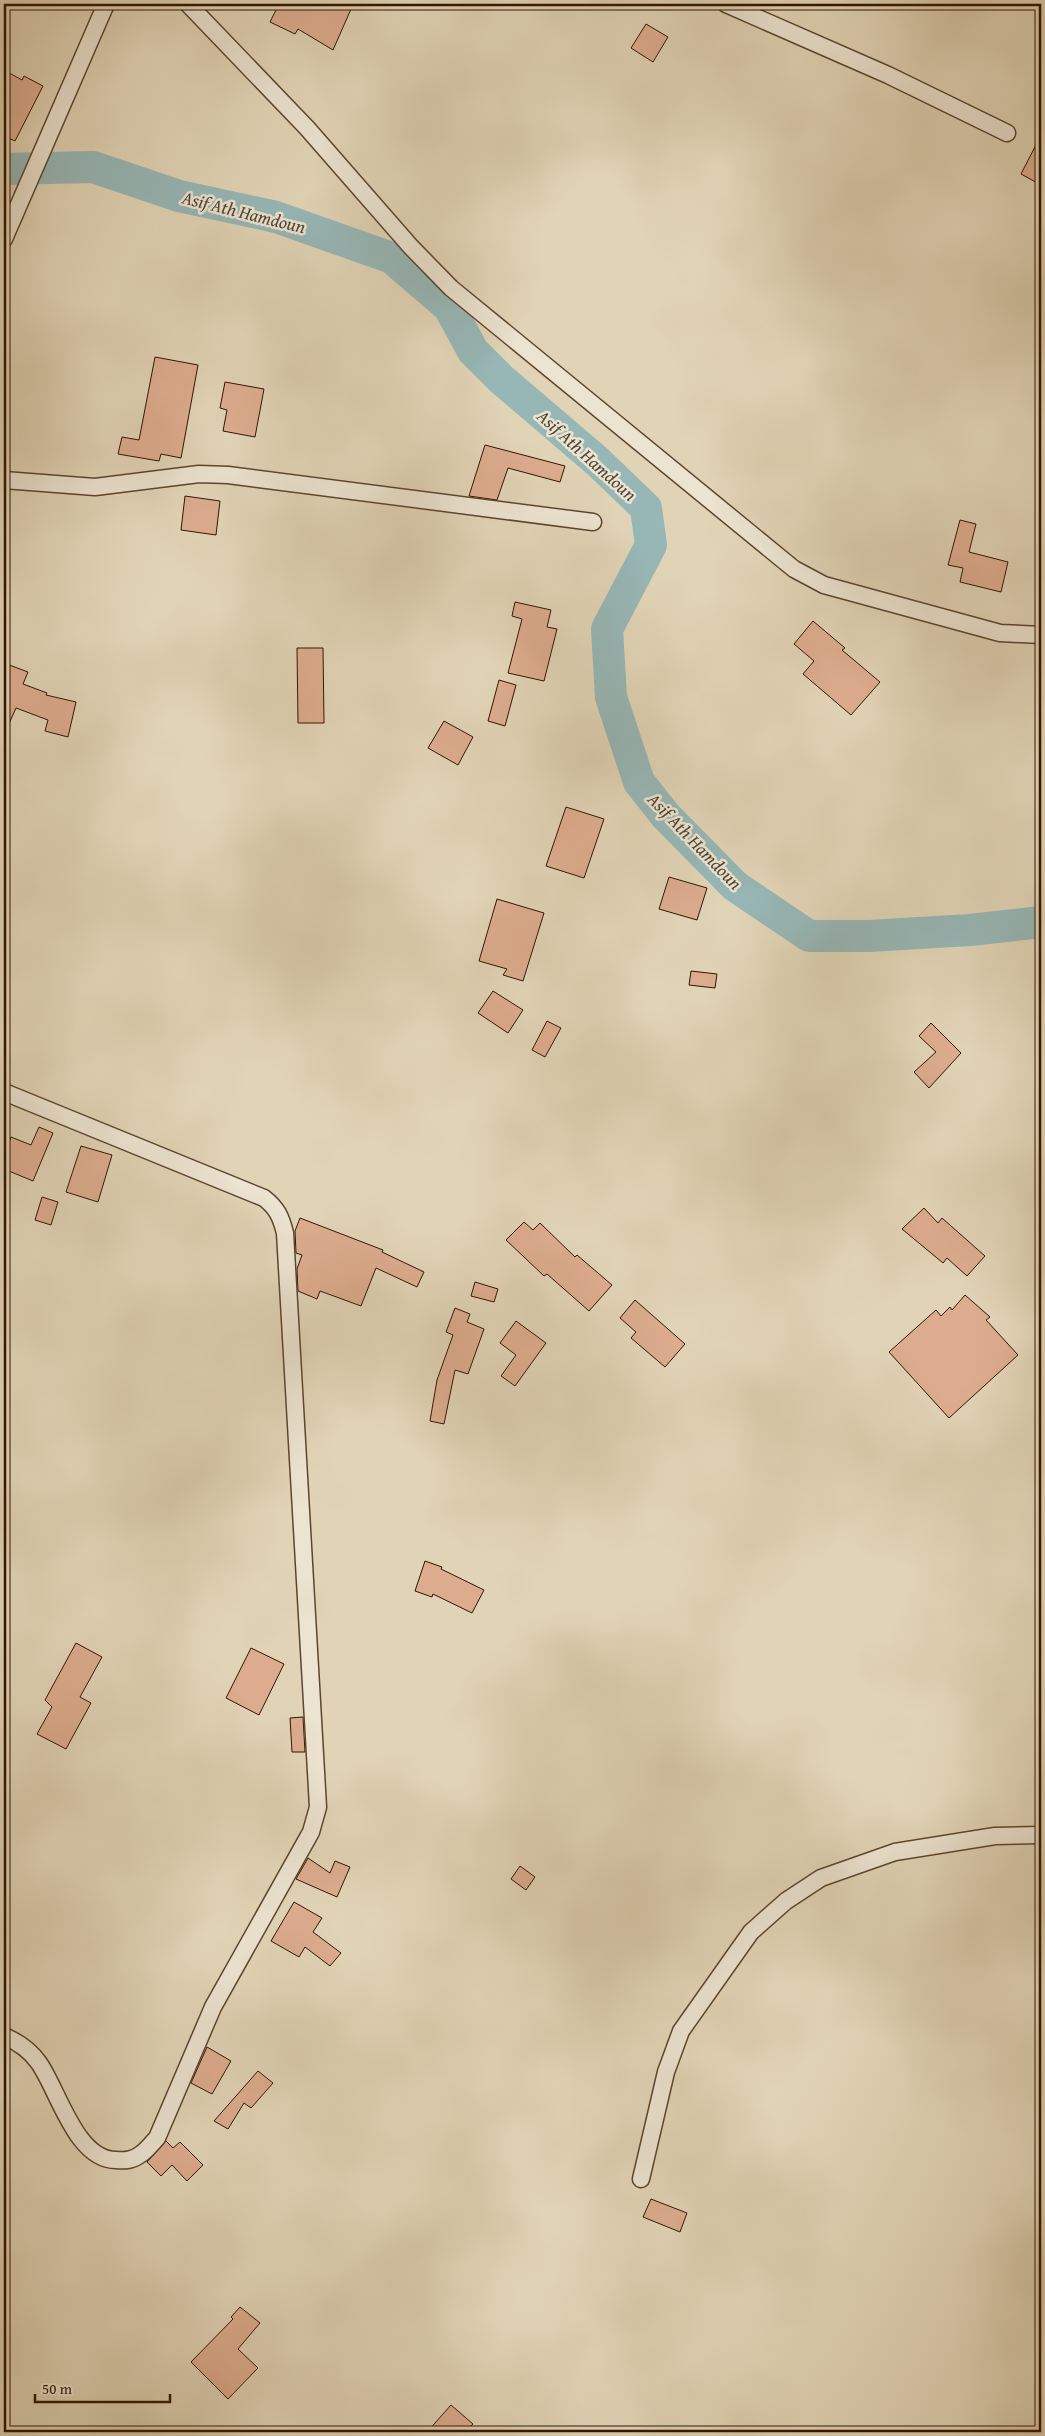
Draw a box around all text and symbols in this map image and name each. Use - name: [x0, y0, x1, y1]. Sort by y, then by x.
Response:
- water label: Asif Ath Hamdoun: [179, 183, 308, 240]
- water label: Asif Ath Hamdoun: [530, 402, 643, 507]
- water label: Asif Ath Hamdoun: [641, 786, 748, 896]
- scale bar: [35, 2371, 170, 2403]
- text: 50 m: [42, 2378, 73, 2399]

